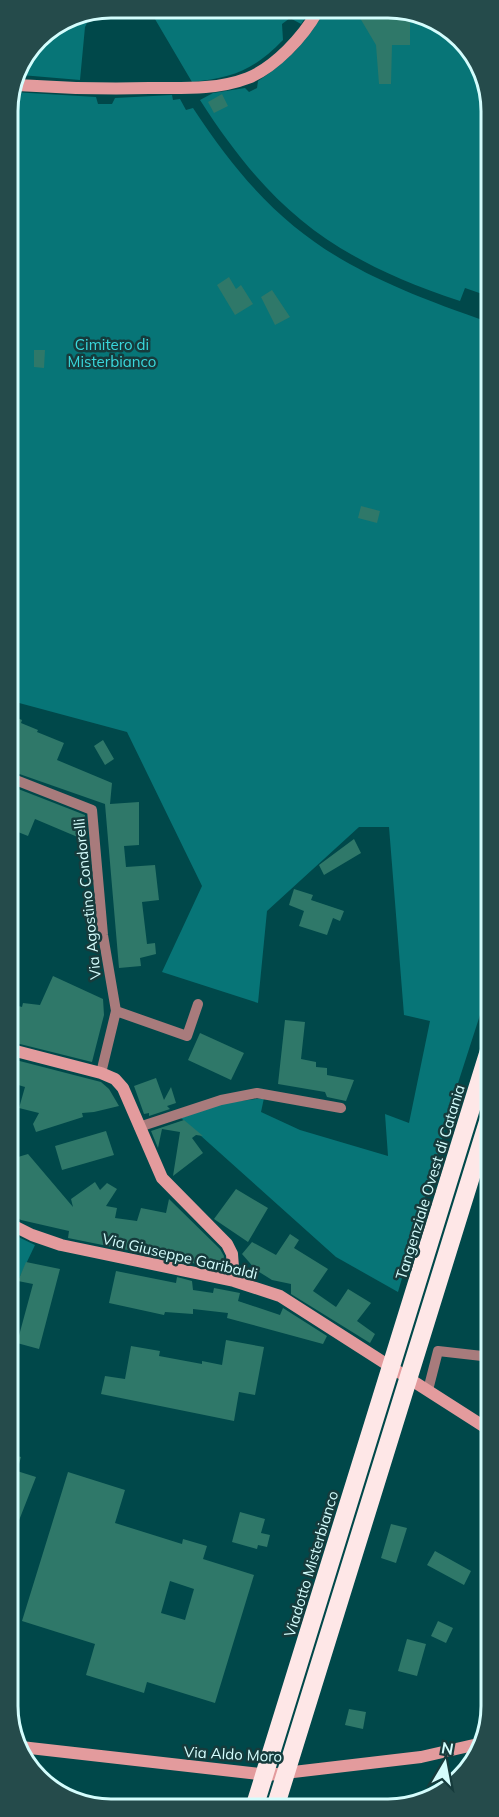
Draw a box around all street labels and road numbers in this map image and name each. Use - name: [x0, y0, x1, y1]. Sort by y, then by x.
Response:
- street label: Via Agostino Condorelli: [69, 818, 105, 980]
- street label: Tangenziale Ovest di Catania: [391, 1082, 469, 1282]
- street label: Via Giuseppe Garibaldi: [100, 1229, 260, 1283]
- street label: Viadotto Misterbianco: [280, 1489, 342, 1639]
- street label: Via Aldo Moro: [183, 1742, 283, 1766]

